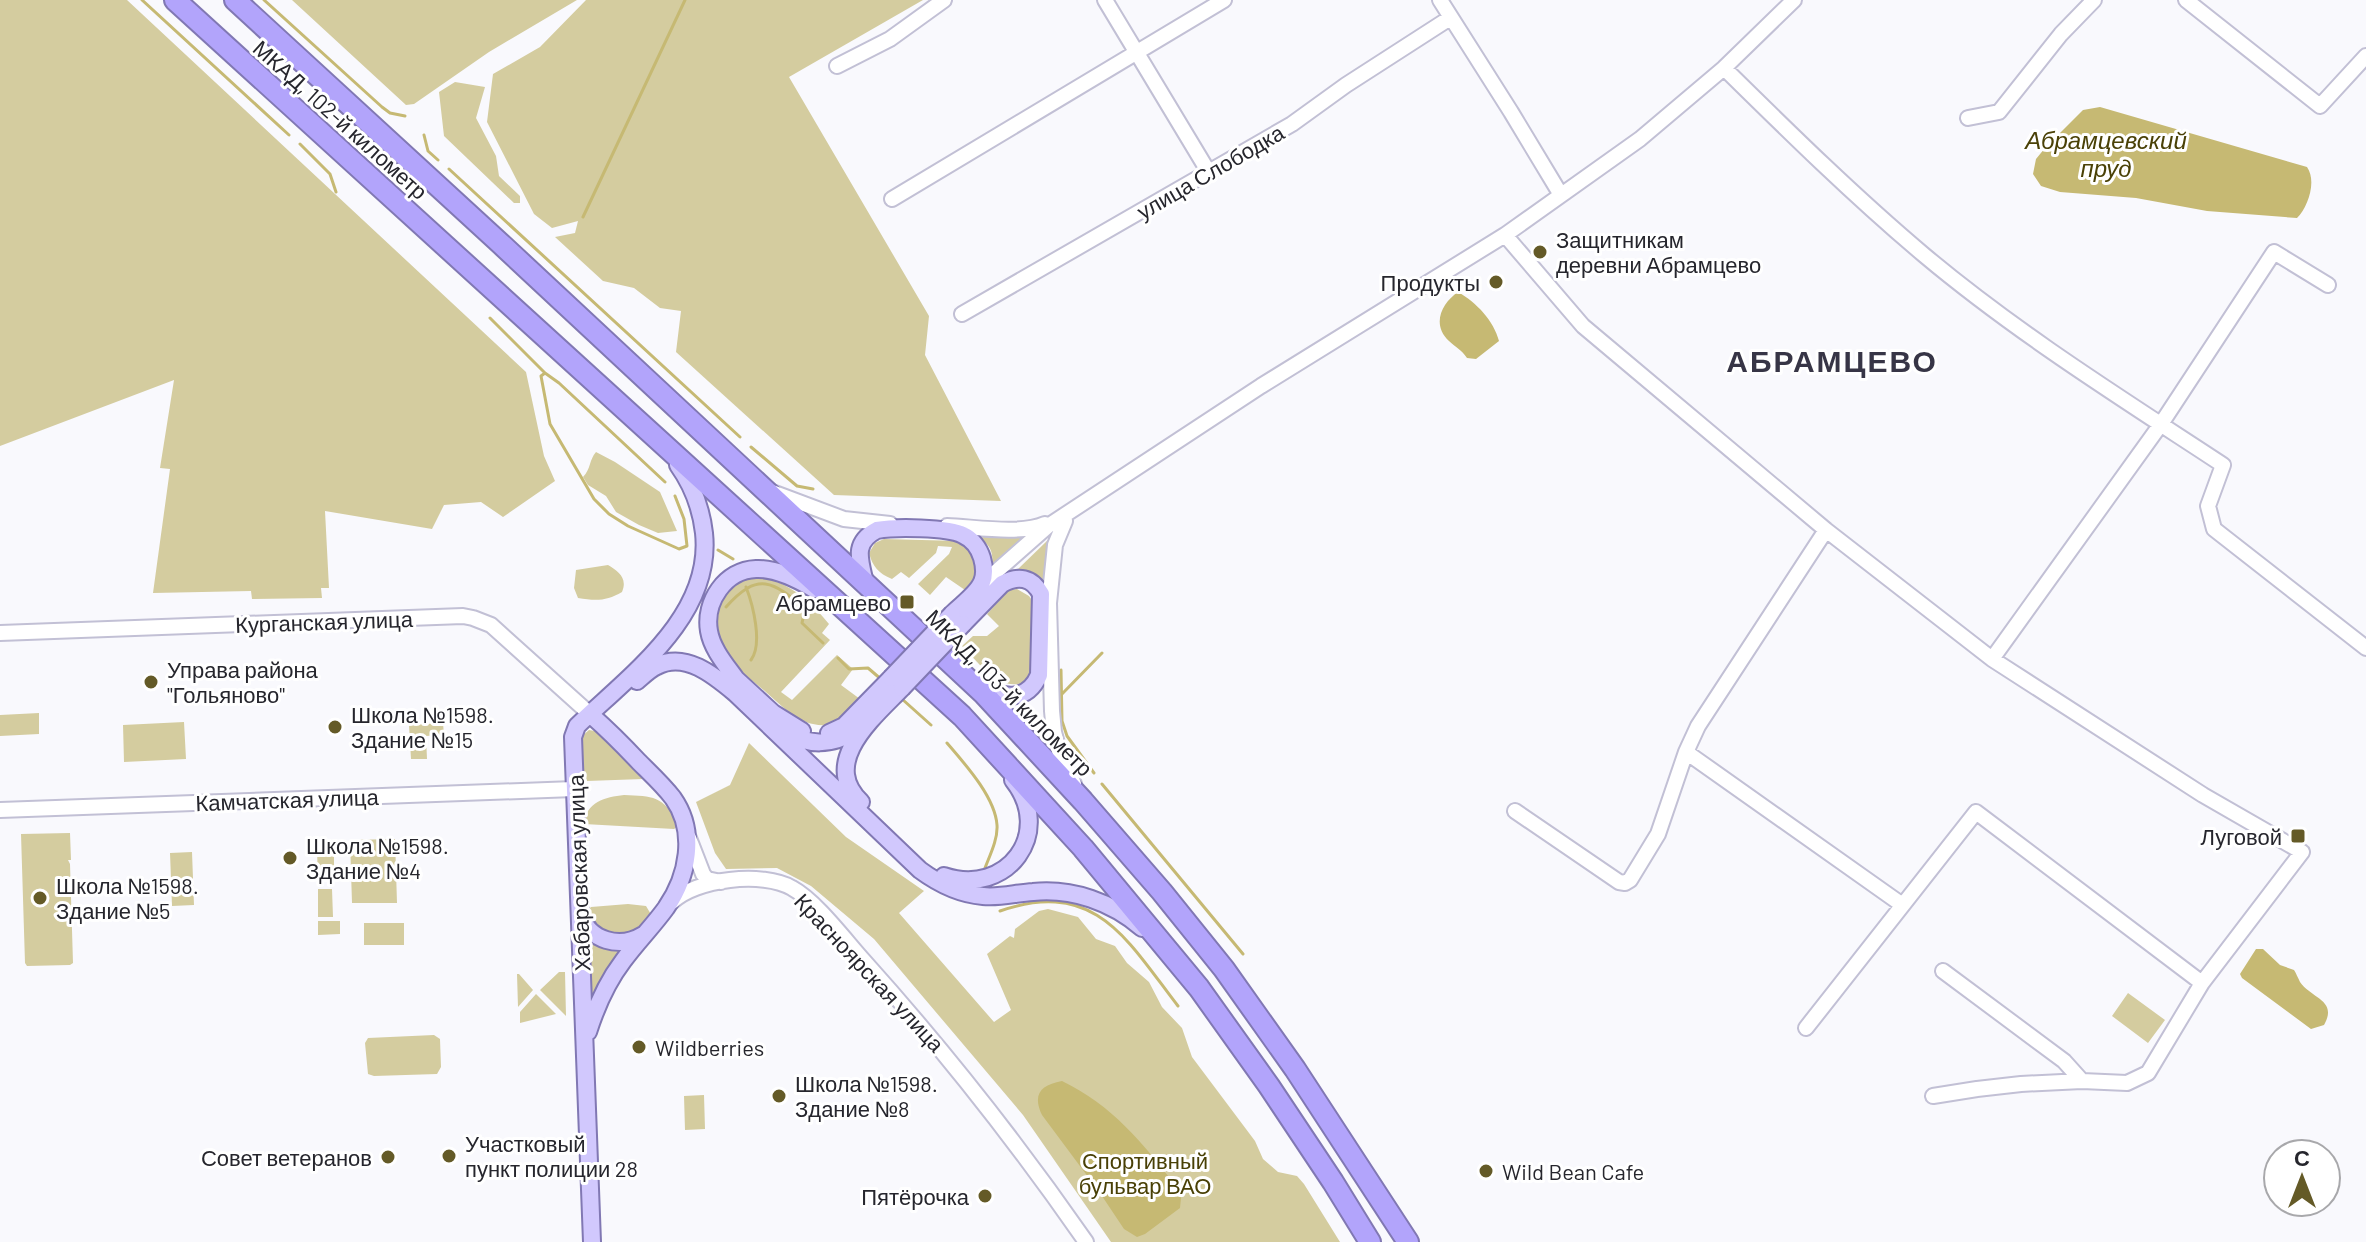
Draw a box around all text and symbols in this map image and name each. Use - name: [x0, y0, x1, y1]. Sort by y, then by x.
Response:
- street label: МКАД, 102-й километр: [248, 34, 433, 205]
- street label: улица Слободка: [1132, 118, 1289, 225]
- water label: Абрамцевский пруд: [2023, 125, 2187, 182]
- place label: Защитникам деревни Абрамцево: [1556, 226, 1761, 278]
- marker: Защитникам деревни Абрамцево: [1531, 243, 1549, 261]
- place label: Продукты: [1381, 269, 1480, 296]
- marker: Продукты: [1487, 273, 1505, 291]
- district label: АБРАМЦЕВО: [1726, 342, 1938, 378]
- place label: Абрамцево: [776, 589, 891, 616]
- marker: Абрамцево: [898, 593, 916, 611]
- street label: МКАД, 103-й километр: [921, 603, 1099, 781]
- street label: Курганская улица: [235, 605, 414, 638]
- place label: Управа района "Гольяново": [167, 656, 319, 707]
- marker: Управа района "Гольяново": [142, 673, 160, 691]
- place label: Школа №1598. Здание №15: [351, 701, 494, 753]
- marker: Школа №1598. Здание №15: [326, 718, 344, 736]
- street label: Хабаровская улица: [562, 773, 595, 972]
- street label: Камчатская улица: [195, 783, 380, 816]
- place label: Луговой: [2201, 823, 2282, 850]
- marker: Луговой: [2289, 827, 2307, 845]
- place label: Школа №1598. Здание №4: [306, 832, 449, 884]
- marker: Школа №1598. Здание №4: [281, 849, 299, 867]
- place label: Школа №1598. Здание №5: [56, 872, 199, 924]
- street label: Красноярская улица: [789, 887, 951, 1058]
- marker: Школа №1598. Здание №5: [31, 889, 49, 907]
- place label: Wildberries: [655, 1034, 764, 1060]
- marker: Wildberries: [630, 1038, 648, 1056]
- place label: Школа №1598. Здание №8: [795, 1070, 938, 1122]
- marker: Школа №1598. Здание №8: [770, 1087, 788, 1105]
- place label: Участковый пункт полиции 28: [465, 1130, 638, 1182]
- north arrow: [2262, 1138, 2342, 1218]
- place label: Совет ветеранов: [201, 1144, 372, 1171]
- text: С: [2294, 1144, 2310, 1170]
- marker: Участковый пункт полиции 28: [440, 1147, 458, 1165]
- park label: Спортивный бульвар ВАО: [1079, 1147, 1211, 1199]
- marker: Совет ветеранов: [379, 1148, 397, 1166]
- place label: Wild Bean Cafe: [1502, 1158, 1644, 1184]
- marker: Wild Bean Cafe: [1477, 1162, 1495, 1180]
- place label: Пятёрочка: [861, 1183, 970, 1210]
- marker: Пятёрочка: [976, 1187, 994, 1205]

